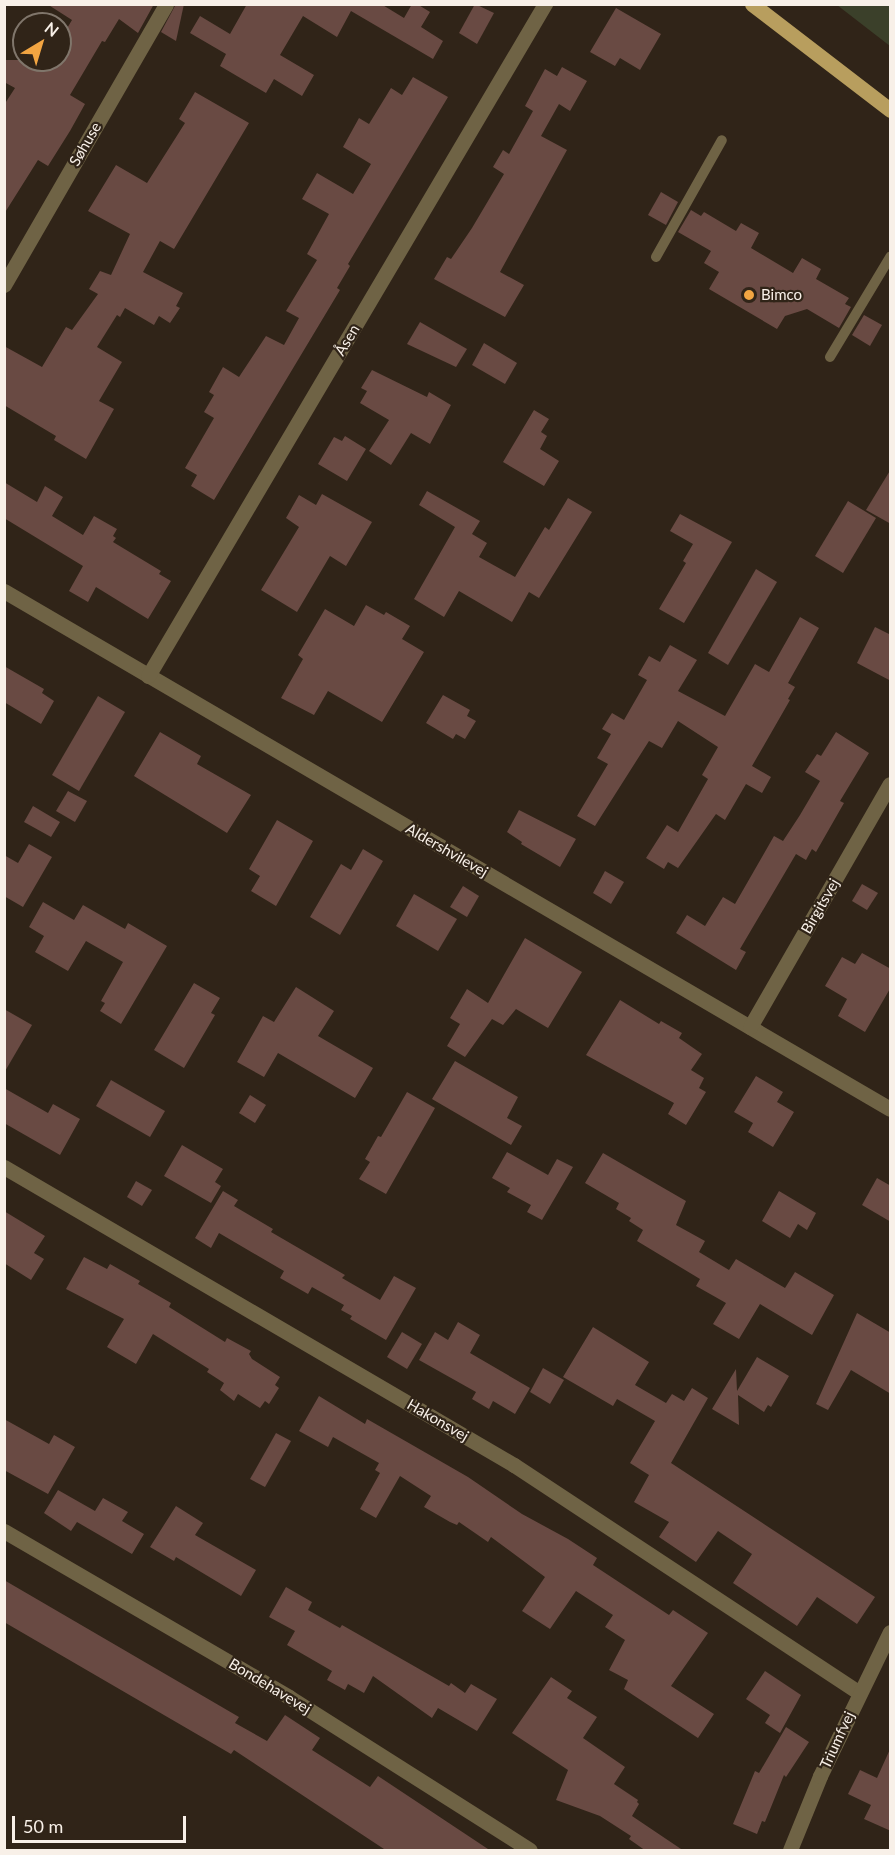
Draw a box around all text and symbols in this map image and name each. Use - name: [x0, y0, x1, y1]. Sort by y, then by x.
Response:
- north arrow: [12, 12, 72, 72]
- text: N: [41, 18, 63, 40]
- street label: Søhuse: [65, 119, 105, 169]
- place label: Bimco: [761, 286, 802, 304]
- marker: Bimco: [742, 288, 756, 302]
- street label: Åsen: [331, 321, 363, 359]
- street label: Aldershvilevej: [403, 819, 491, 881]
- street label: Birgitsvej: [797, 875, 843, 937]
- street label: Hakonsvej: [404, 1395, 472, 1445]
- street label: Bondehavevej: [226, 1654, 314, 1718]
- street label: Triumfvej: [816, 1708, 858, 1772]
- scale bar: [15, 1804, 189, 1842]
- text: 50 m: [23, 1815, 63, 1837]

